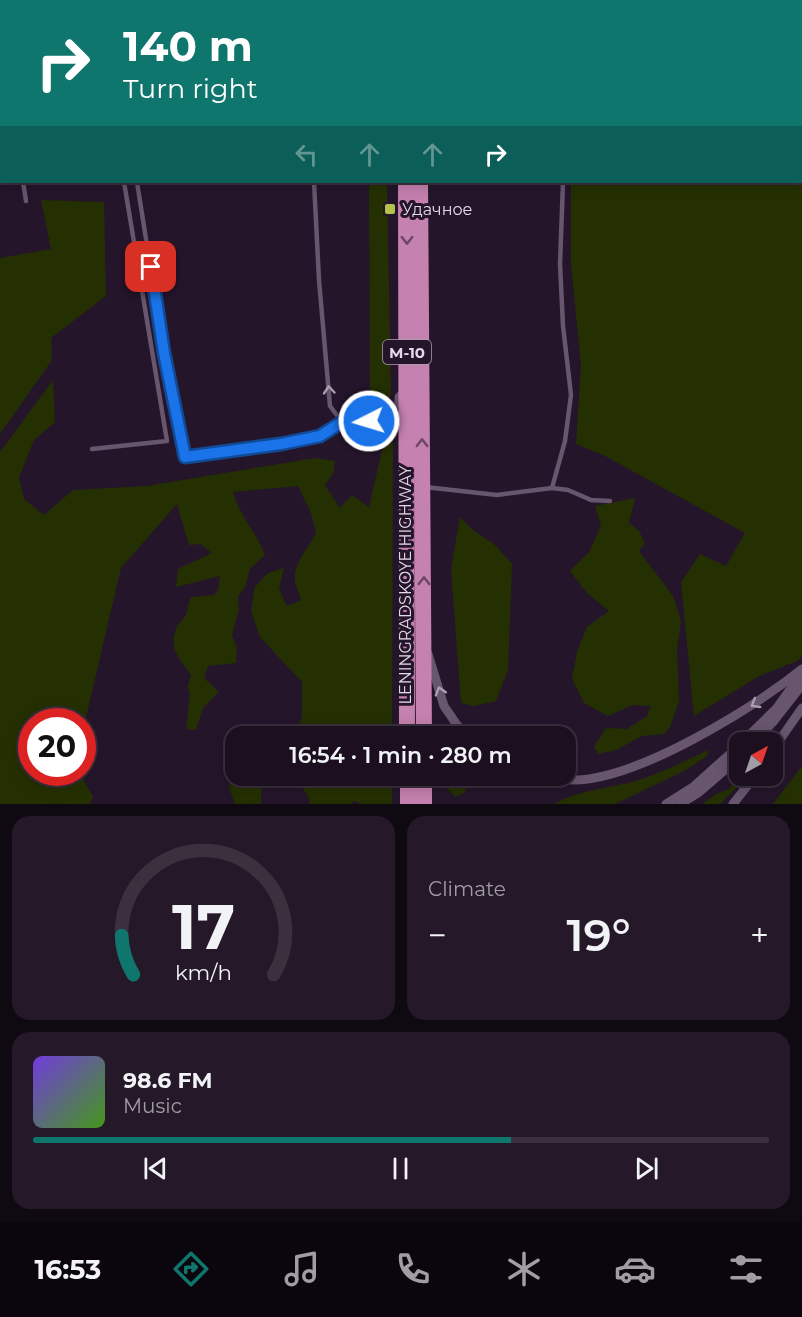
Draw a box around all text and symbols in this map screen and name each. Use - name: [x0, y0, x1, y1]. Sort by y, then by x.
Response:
- text: 140 m: [123, 20, 253, 72]
- icon: right: [24, 24, 102, 102]
- text: Turn right: [123, 72, 258, 105]
- icon: left: [290, 138, 323, 171]
- icon: ahead: [353, 138, 386, 171]
- icon: ahead: [416, 138, 449, 171]
- icon: right: [479, 138, 512, 171]
- place label: Удачное: [402, 200, 473, 219]
- marker: Удачное: [383, 202, 397, 216]
- one-way arrow: [400, 235, 413, 244]
- pin: [125, 241, 176, 292]
- icon: arrive: [134, 250, 167, 283]
- road number: М-10: [383, 340, 431, 364]
- one-way arrow: [323, 386, 336, 395]
- position arrow: [337, 389, 401, 453]
- one-way arrow: [416, 439, 428, 448]
- street label: LENINGRADSKOYE HIGHWAY: [396, 465, 415, 705]
- one-way arrow: [418, 577, 430, 586]
- one-way arrow: [435, 686, 447, 697]
- one-way arrow: [751, 696, 761, 708]
- speed limit sign: 20: [18, 708, 96, 786]
- north arrow: [729, 732, 783, 786]
- map controls: [729, 732, 783, 786]
- text: 16:54 · 1 min · 280 m: [289, 742, 512, 769]
- text: Climate: [428, 877, 506, 901]
- text: 17: [172, 889, 235, 965]
- text: 19°: [566, 907, 631, 962]
- text: −: [428, 915, 447, 955]
- text: +: [750, 915, 769, 955]
- text: km/h: [175, 959, 232, 985]
- text: 98.6 FM: [123, 1067, 213, 1094]
- text: Music: [123, 1094, 182, 1118]
- icon: previous: [139, 1152, 172, 1185]
- icon: pause: [384, 1152, 417, 1185]
- icon: next: [630, 1152, 663, 1185]
- icon: directions: [170, 1248, 212, 1290]
- icon: music: [281, 1248, 323, 1290]
- icon: phone: [392, 1248, 434, 1290]
- icon: climate: [503, 1248, 545, 1290]
- icon: car: [614, 1248, 656, 1290]
- icon: filters: [725, 1248, 767, 1290]
- text: 16:53: [35, 1253, 101, 1286]

